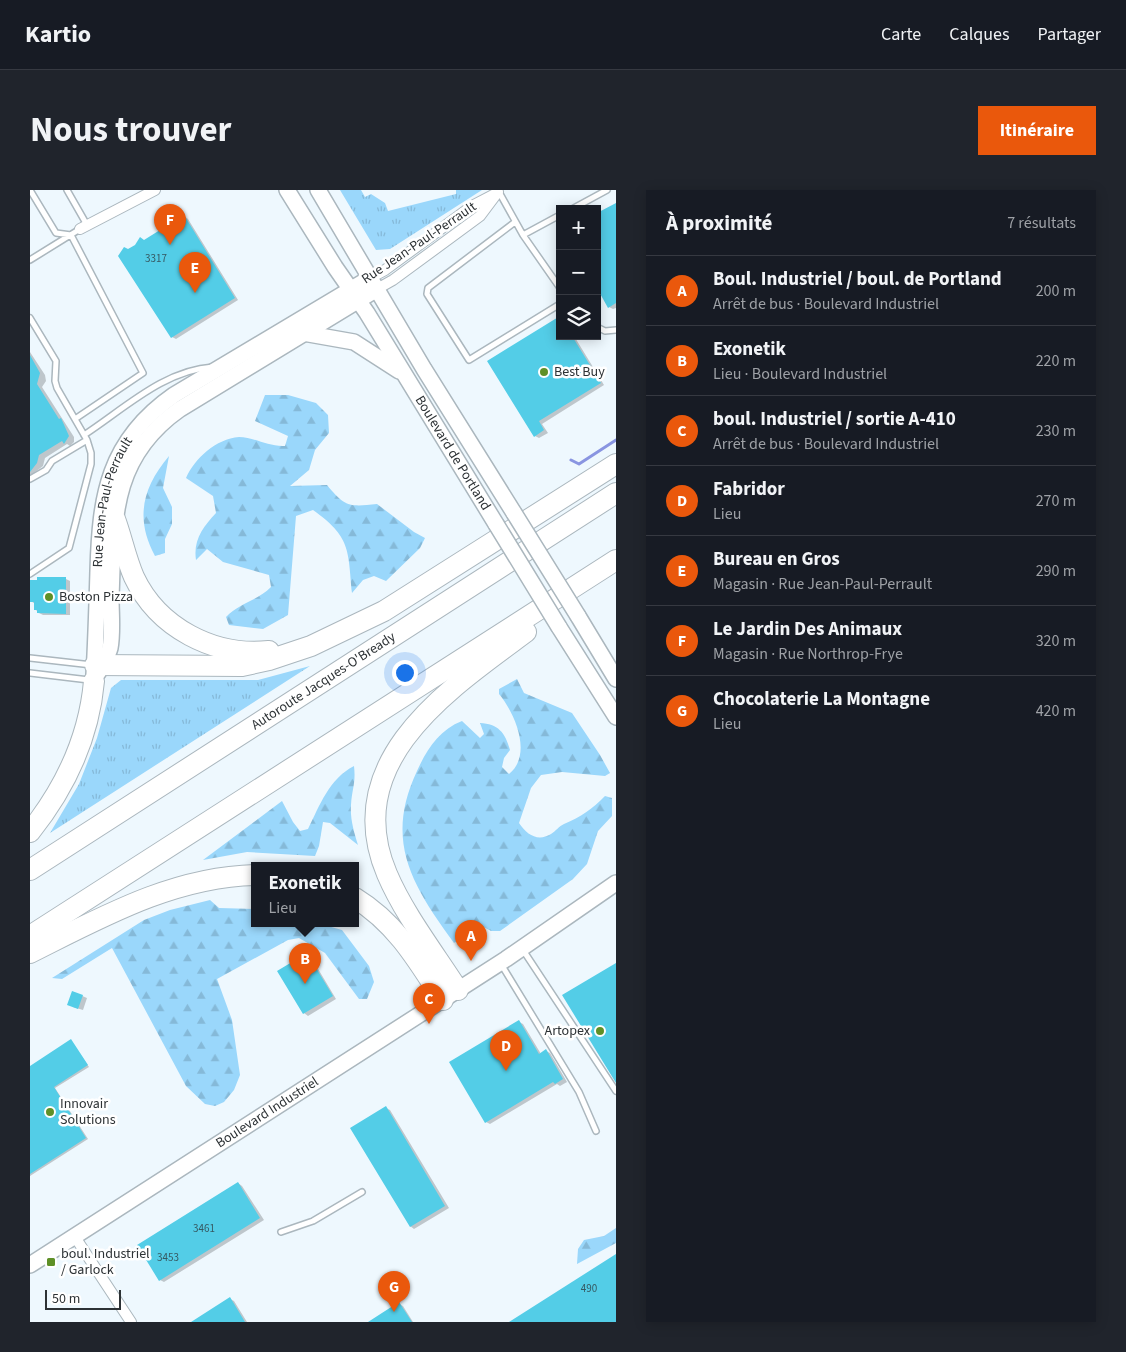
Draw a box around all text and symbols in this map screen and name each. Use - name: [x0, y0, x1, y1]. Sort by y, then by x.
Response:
- text: Kartio: [25, 17, 91, 52]
- text: Carte: [881, 22, 921, 47]
- text: Calques: [949, 22, 1009, 47]
- text: Partager: [1037, 22, 1101, 47]
- text: Nous trouver: [30, 105, 231, 155]
- button: Itinéraire: [978, 106, 1096, 155]
- street label: Rue Jean-Paul-Perrault: [358, 197, 481, 289]
- pin: F: [154, 204, 186, 245]
- map controls: [556, 205, 601, 340]
- button: +: [556, 205, 601, 250]
- text: À proximité: [666, 208, 772, 238]
- text: 7 résultats: [1007, 212, 1076, 234]
- button: −: [556, 250, 601, 295]
- house number: 3317: [145, 251, 167, 266]
- pin: E: [179, 252, 211, 293]
- text: Boul. Industriel / boul. de Portland: [713, 266, 1002, 293]
- text: A: [677, 280, 687, 302]
- text: 200 m: [1036, 280, 1076, 302]
- text: Arrêt de bus · Boulevard Industriel: [713, 293, 939, 315]
- button: layers: [556, 295, 601, 340]
- text: Exonetik: [713, 336, 786, 363]
- text: B: [677, 350, 687, 372]
- text: 220 m: [1036, 350, 1076, 372]
- place label: Best Buy: [554, 362, 605, 382]
- text: Lieu · Boulevard Industriel: [713, 363, 887, 385]
- marker: Best Buy: [538, 366, 550, 378]
- street label: Boulevard de Portland: [410, 392, 495, 514]
- text: boul. Industriel / sortie A-410: [713, 406, 956, 433]
- text: C: [677, 420, 687, 442]
- text: 230 m: [1036, 420, 1076, 442]
- street label: Rue Jean-Paul-Perrault: [88, 433, 138, 568]
- text: Arrêt de bus · Boulevard Industriel: [713, 433, 939, 455]
- text: Fabridor: [713, 476, 785, 503]
- text: D: [677, 490, 687, 512]
- text: 270 m: [1036, 490, 1076, 512]
- text: Lieu: [713, 503, 741, 525]
- text: Bureau en Gros: [713, 546, 840, 573]
- text: E: [678, 560, 686, 582]
- text: 290 m: [1036, 560, 1076, 582]
- text: Magasin · Rue Jean-Paul-Perrault: [713, 573, 932, 595]
- place label: Boston Pizza: [59, 587, 133, 607]
- marker: Boston Pizza: [43, 591, 55, 603]
- text: Le Jardin Des Animaux: [713, 616, 902, 643]
- street label: Autoroute Jacques-O'Bready: [247, 627, 400, 735]
- text: F: [678, 630, 686, 652]
- text: 320 m: [1036, 630, 1076, 652]
- text: Magasin · Rue Northrop-Frye: [713, 643, 903, 665]
- your location: [392, 660, 418, 686]
- text: Chocolaterie La Montagne: [713, 686, 930, 713]
- text: G: [677, 700, 687, 722]
- text: 420 m: [1036, 700, 1076, 722]
- text: Lieu: [713, 713, 741, 735]
- popup: [251, 862, 359, 927]
- text: Exonetik: [269, 870, 341, 897]
- text: Lieu: [269, 897, 297, 919]
- pin: A: [455, 920, 487, 961]
- pin: B: [289, 943, 321, 984]
- pin: C: [413, 983, 445, 1024]
- place label: Artopex: [545, 1021, 591, 1041]
- marker: Artopex: [594, 1025, 606, 1037]
- pin: D: [490, 1030, 522, 1071]
- street label: Boulevard Industriel: [212, 1072, 323, 1153]
- place label: Innovair Solutions: [60, 1094, 116, 1130]
- marker: Innovair Solutions: [44, 1106, 56, 1118]
- house number: 3461: [193, 1221, 215, 1236]
- place label: boul. Industriel / Garlock: [61, 1244, 150, 1280]
- house number: 3453: [157, 1250, 179, 1265]
- marker: boul. Industriel / Garlock: [45, 1256, 57, 1268]
- pin: G: [378, 1271, 410, 1312]
- house number: 490: [581, 1281, 597, 1296]
- scale bar: [45, 1287, 121, 1310]
- text: 50 m: [52, 1289, 80, 1309]

